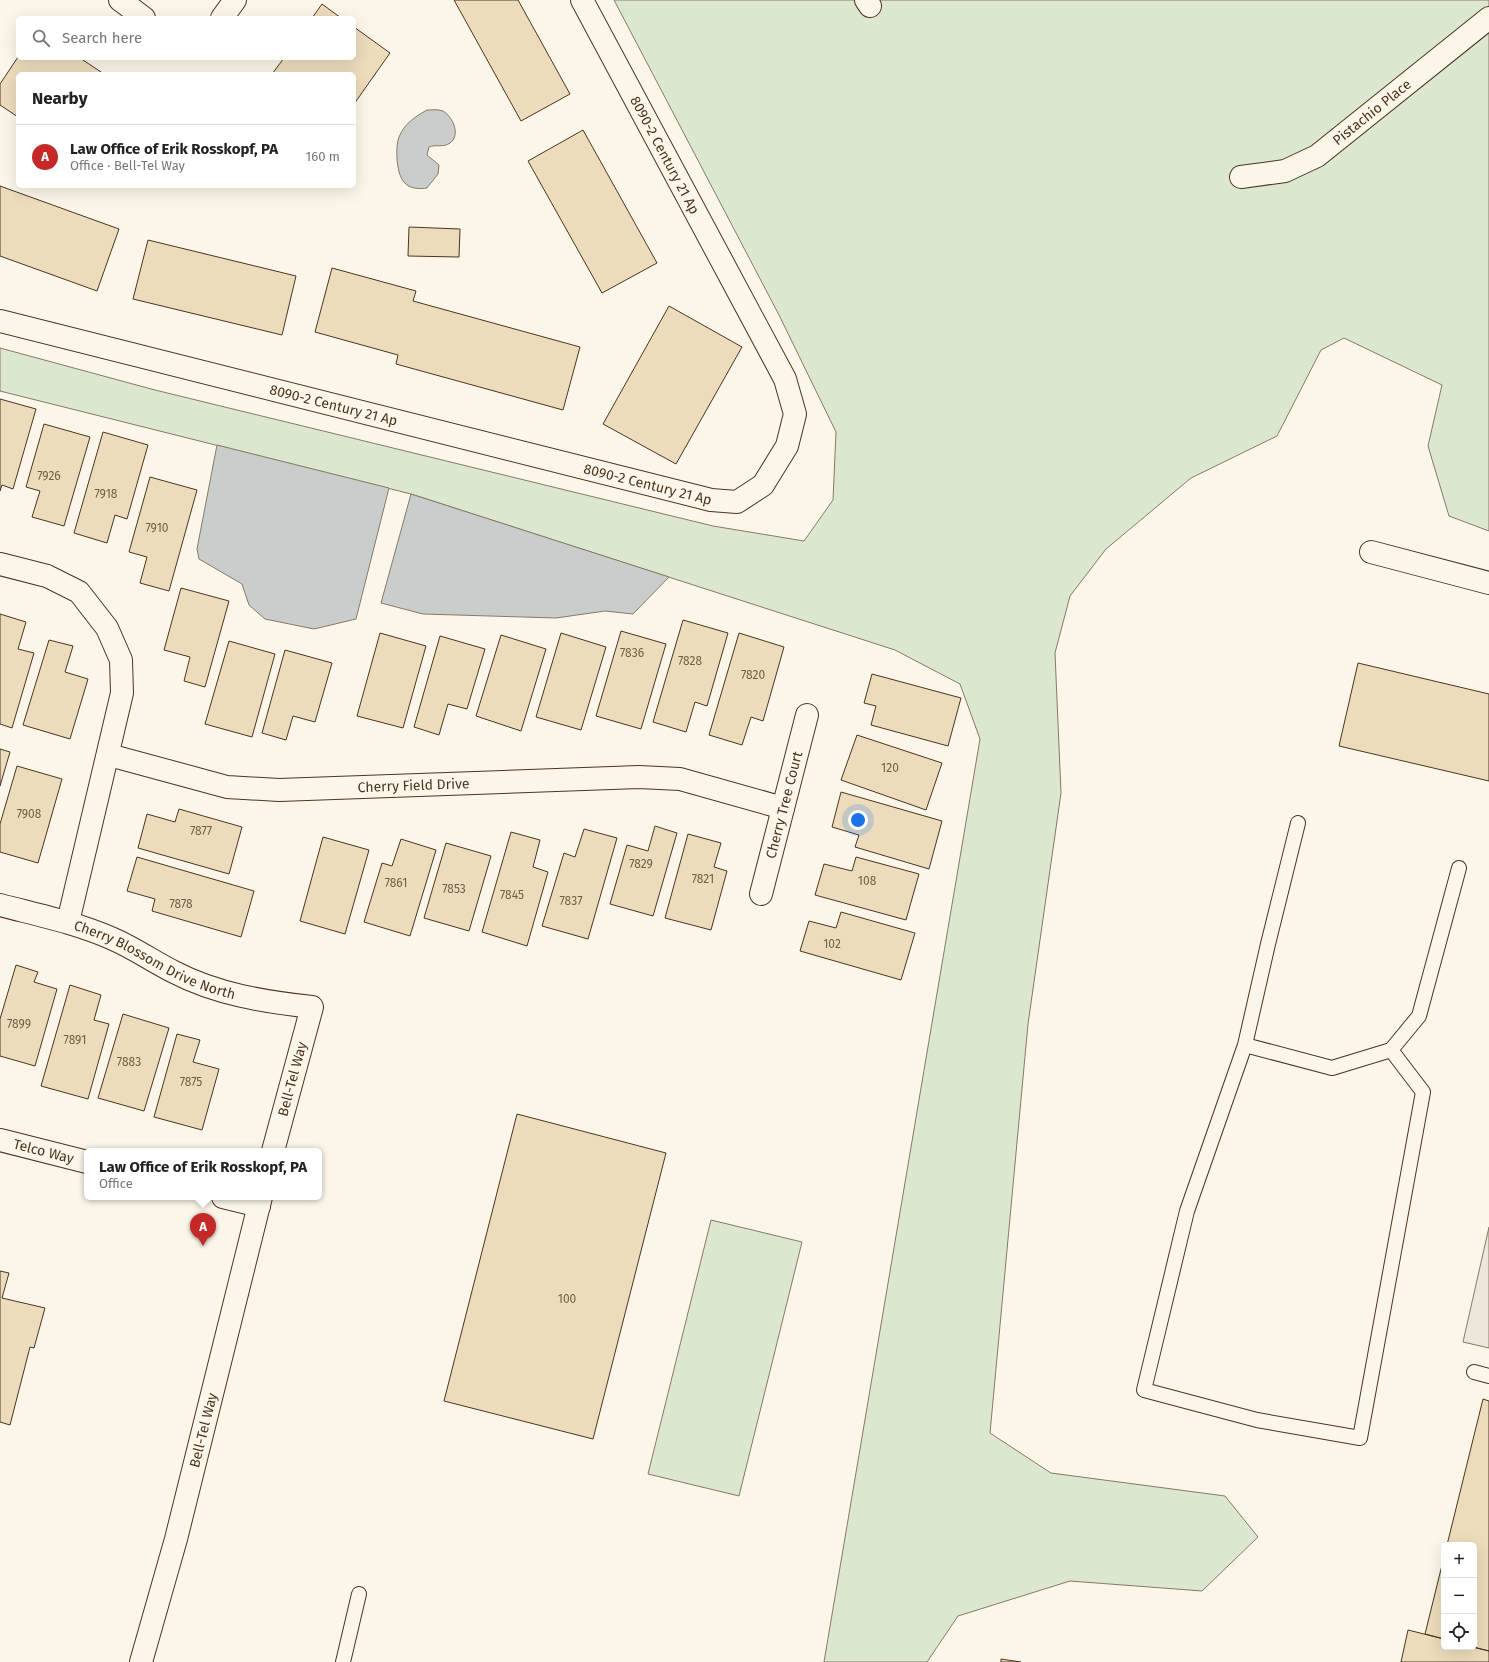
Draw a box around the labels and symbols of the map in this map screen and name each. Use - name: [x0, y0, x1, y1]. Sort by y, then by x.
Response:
- street label: Pistachio Place: [1329, 76, 1415, 149]
- street label: 8090-2 Century 21 Ap: [626, 93, 703, 217]
- street label: 8090-2 Century 21 Ap: [268, 381, 399, 430]
- street label: 8090-2 Century 21 Ap: [582, 460, 713, 509]
- house number: 7926: [37, 469, 61, 483]
- house number: 7918: [95, 487, 118, 501]
- house number: 7910: [145, 521, 169, 535]
- house number: 7836: [620, 646, 644, 660]
- house number: 7828: [678, 654, 702, 668]
- house number: 7820: [741, 668, 765, 682]
- street label: Cherry Tree Court: [762, 749, 807, 860]
- house number: 120: [881, 761, 899, 775]
- street label: Cherry Field Drive: [357, 775, 470, 796]
- house number: 7908: [17, 807, 42, 821]
- your location: [848, 810, 868, 830]
- house number: 7877: [190, 824, 212, 838]
- house number: 7829: [629, 857, 653, 871]
- house number: 7821: [692, 872, 714, 886]
- house number: 108: [858, 874, 877, 888]
- house number: 7861: [385, 876, 407, 890]
- house number: 7853: [442, 882, 466, 896]
- house number: 7845: [500, 888, 524, 902]
- house number: 7837: [560, 894, 582, 908]
- house number: 7878: [169, 897, 193, 911]
- street label: Cherry Blossom Drive North: [72, 917, 237, 1003]
- house number: 102: [823, 937, 841, 951]
- house number: 7899: [7, 1017, 31, 1031]
- house number: 7891: [64, 1033, 86, 1047]
- street label: Bell-Tel Way: [274, 1040, 311, 1118]
- house number: 7883: [117, 1055, 141, 1069]
- house number: 7875: [180, 1075, 202, 1089]
- street label: Telco Way: [11, 1136, 76, 1167]
- pin: A: [190, 1213, 216, 1246]
- house number: 100: [558, 1292, 577, 1306]
- street label: Bell-Tel Way: [186, 1391, 221, 1470]

